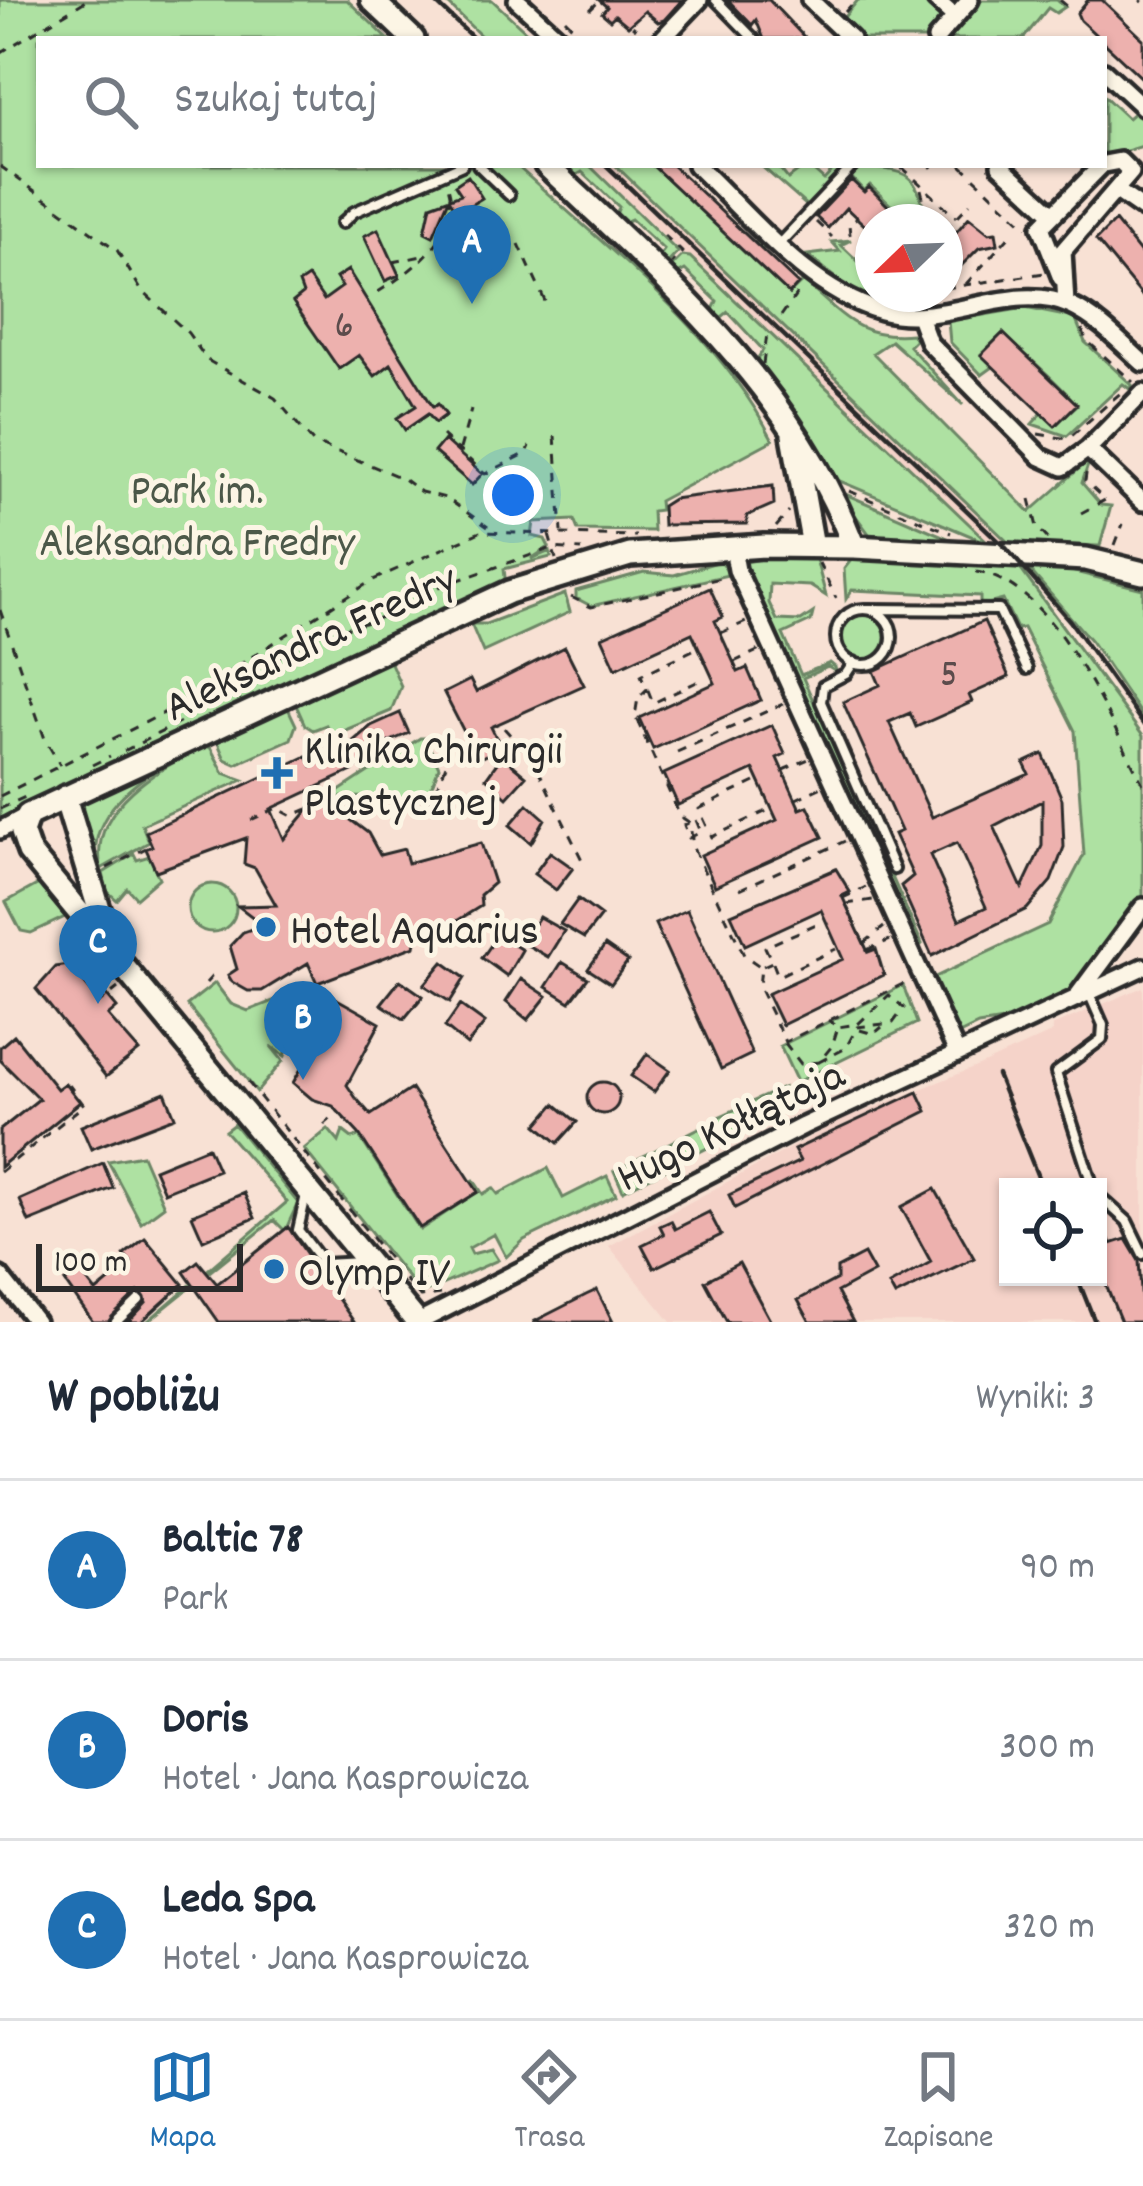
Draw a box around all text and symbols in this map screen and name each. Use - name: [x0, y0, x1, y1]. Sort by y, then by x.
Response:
- search box: [36, 36, 1107, 168]
- icon: search: [78, 69, 144, 135]
- text: Szukaj tutaj: [174, 70, 378, 134]
- north arrow: [855, 204, 963, 312]
- pin: A: [433, 205, 511, 304]
- house number: 6: [334, 301, 354, 356]
- park label: Park im. Aleksandra Fredry: [39, 462, 356, 578]
- your location: [483, 465, 543, 525]
- street label: Aleksandra Fredry: [155, 550, 469, 742]
- house number: 5: [940, 650, 958, 705]
- place label: Klinika Chirurgii Plastycznej: [304, 722, 563, 838]
- marker: Klinika Chirurgii Plastycznej: [261, 757, 293, 789]
- place label: Hotel Aquarius: [290, 902, 539, 966]
- pin: C: [59, 905, 137, 1004]
- marker: Hotel Aquarius: [253, 914, 279, 940]
- pin: B: [264, 981, 342, 1080]
- street label: Hugo Kołłątaja: [607, 1046, 858, 1212]
- map controls: [999, 1178, 1107, 1286]
- button: locate: [999, 1178, 1107, 1286]
- scale bar: [36, 1238, 243, 1291]
- text: 100 m: [54, 1241, 127, 1288]
- place label: Olymp IV: [298, 1244, 451, 1308]
- marker: Olymp IV: [261, 1256, 287, 1282]
- text: W pobliżu: [48, 1364, 220, 1436]
- text: Wyniki: 3: [976, 1373, 1095, 1428]
- text: Baltic 78: [162, 1510, 304, 1574]
- text: A: [76, 1542, 98, 1597]
- text: 90 m: [1020, 1542, 1095, 1597]
- text: Park: [162, 1574, 228, 1629]
- text: Doris: [162, 1690, 249, 1754]
- text: B: [78, 1722, 96, 1777]
- text: 300 m: [999, 1722, 1095, 1777]
- text: Hotel · Jana Kasprowicza: [162, 1754, 528, 1809]
- text: Leda Spa: [162, 1870, 314, 1934]
- text: C: [77, 1902, 97, 1957]
- text: 320 m: [1004, 1902, 1095, 1957]
- text: Hotel · Jana Kasprowicza: [162, 1934, 528, 1989]
- tab: Mapa: [149, 2044, 215, 2163]
- tab: Trasa: [514, 2044, 584, 2163]
- tab: Zapisane: [883, 2044, 994, 2163]

